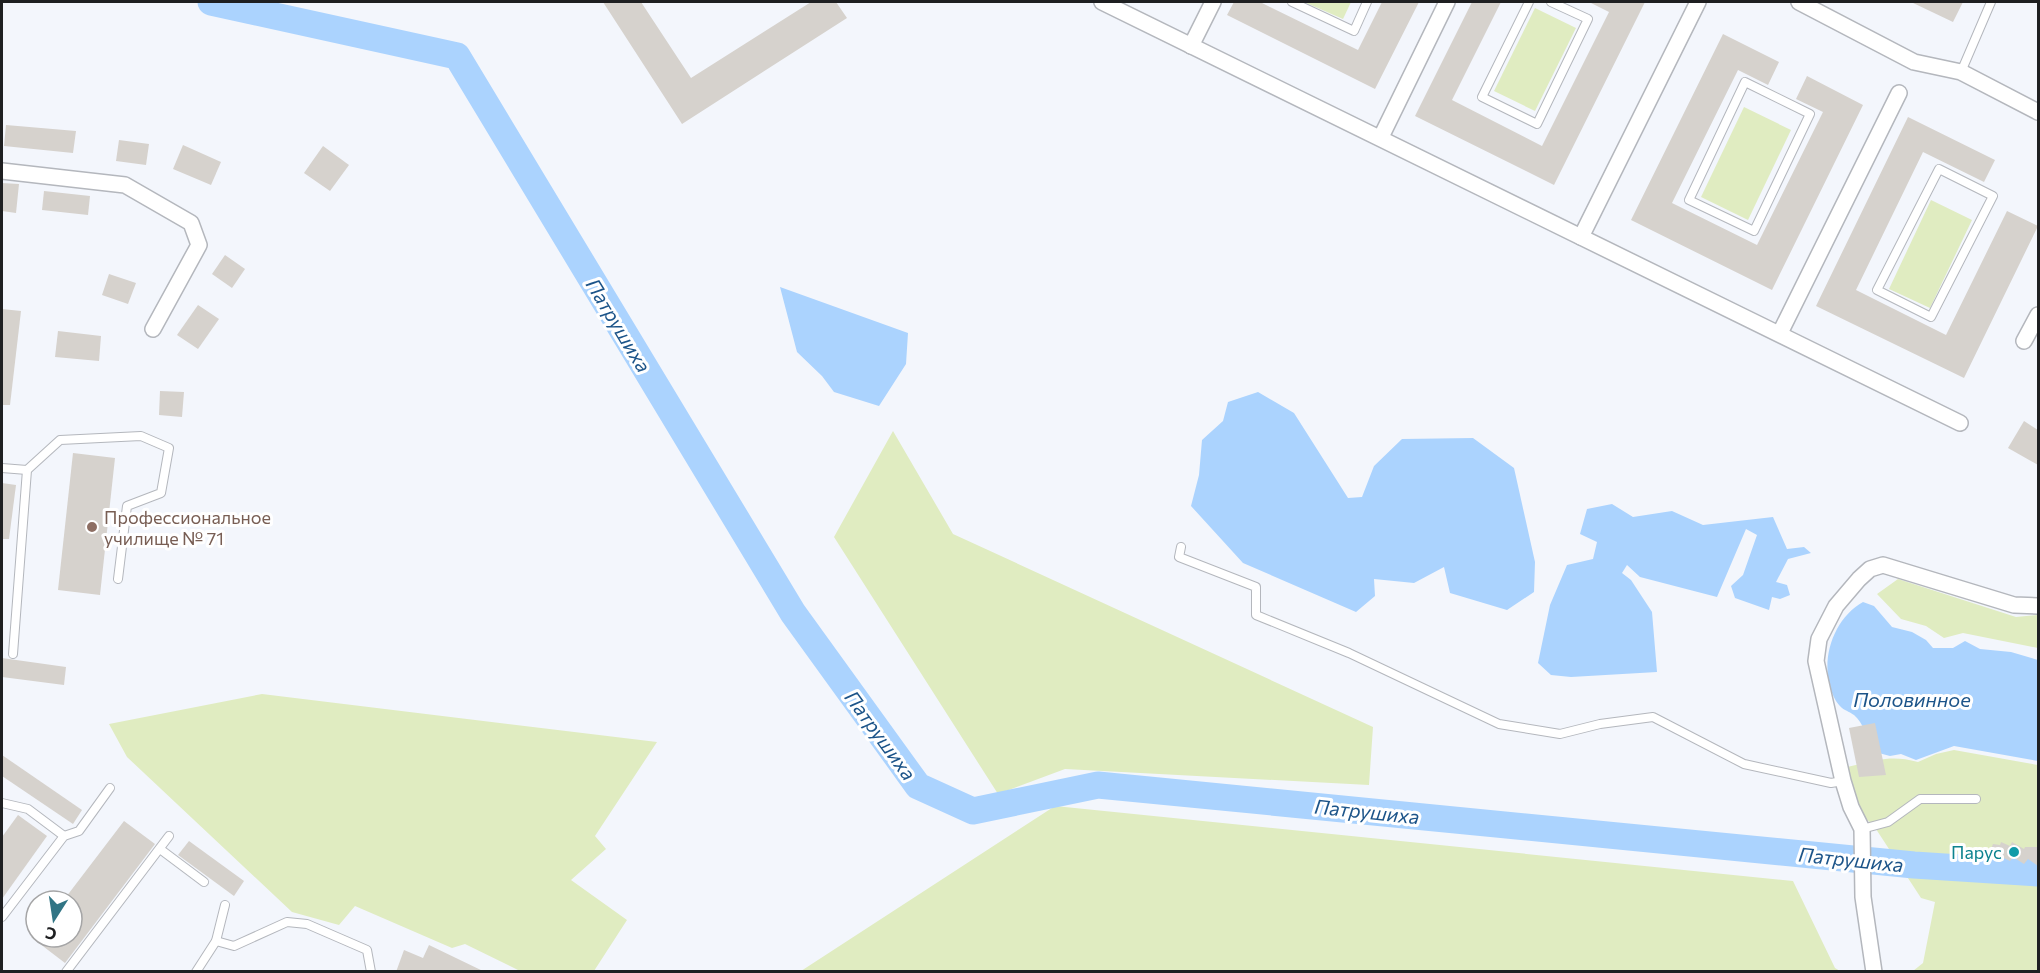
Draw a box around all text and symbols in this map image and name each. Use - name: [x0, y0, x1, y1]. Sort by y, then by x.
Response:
- water label: Патрушиха: [582, 274, 656, 376]
- place label: Профессиональное училище № 71: [104, 506, 271, 549]
- marker: Профессиональное училище № 71: [85, 520, 99, 534]
- water label: Патрушиха: [840, 685, 922, 785]
- water label: Половинное: [1853, 687, 1971, 711]
- water label: Патрушиха: [1313, 794, 1421, 828]
- place label: Парус: [1951, 841, 2002, 863]
- water label: Патрушиха: [1797, 842, 1905, 876]
- marker: Парус: [2007, 845, 2021, 859]
- north arrow: [24, 889, 84, 949]
- text: С: [43, 924, 58, 945]

